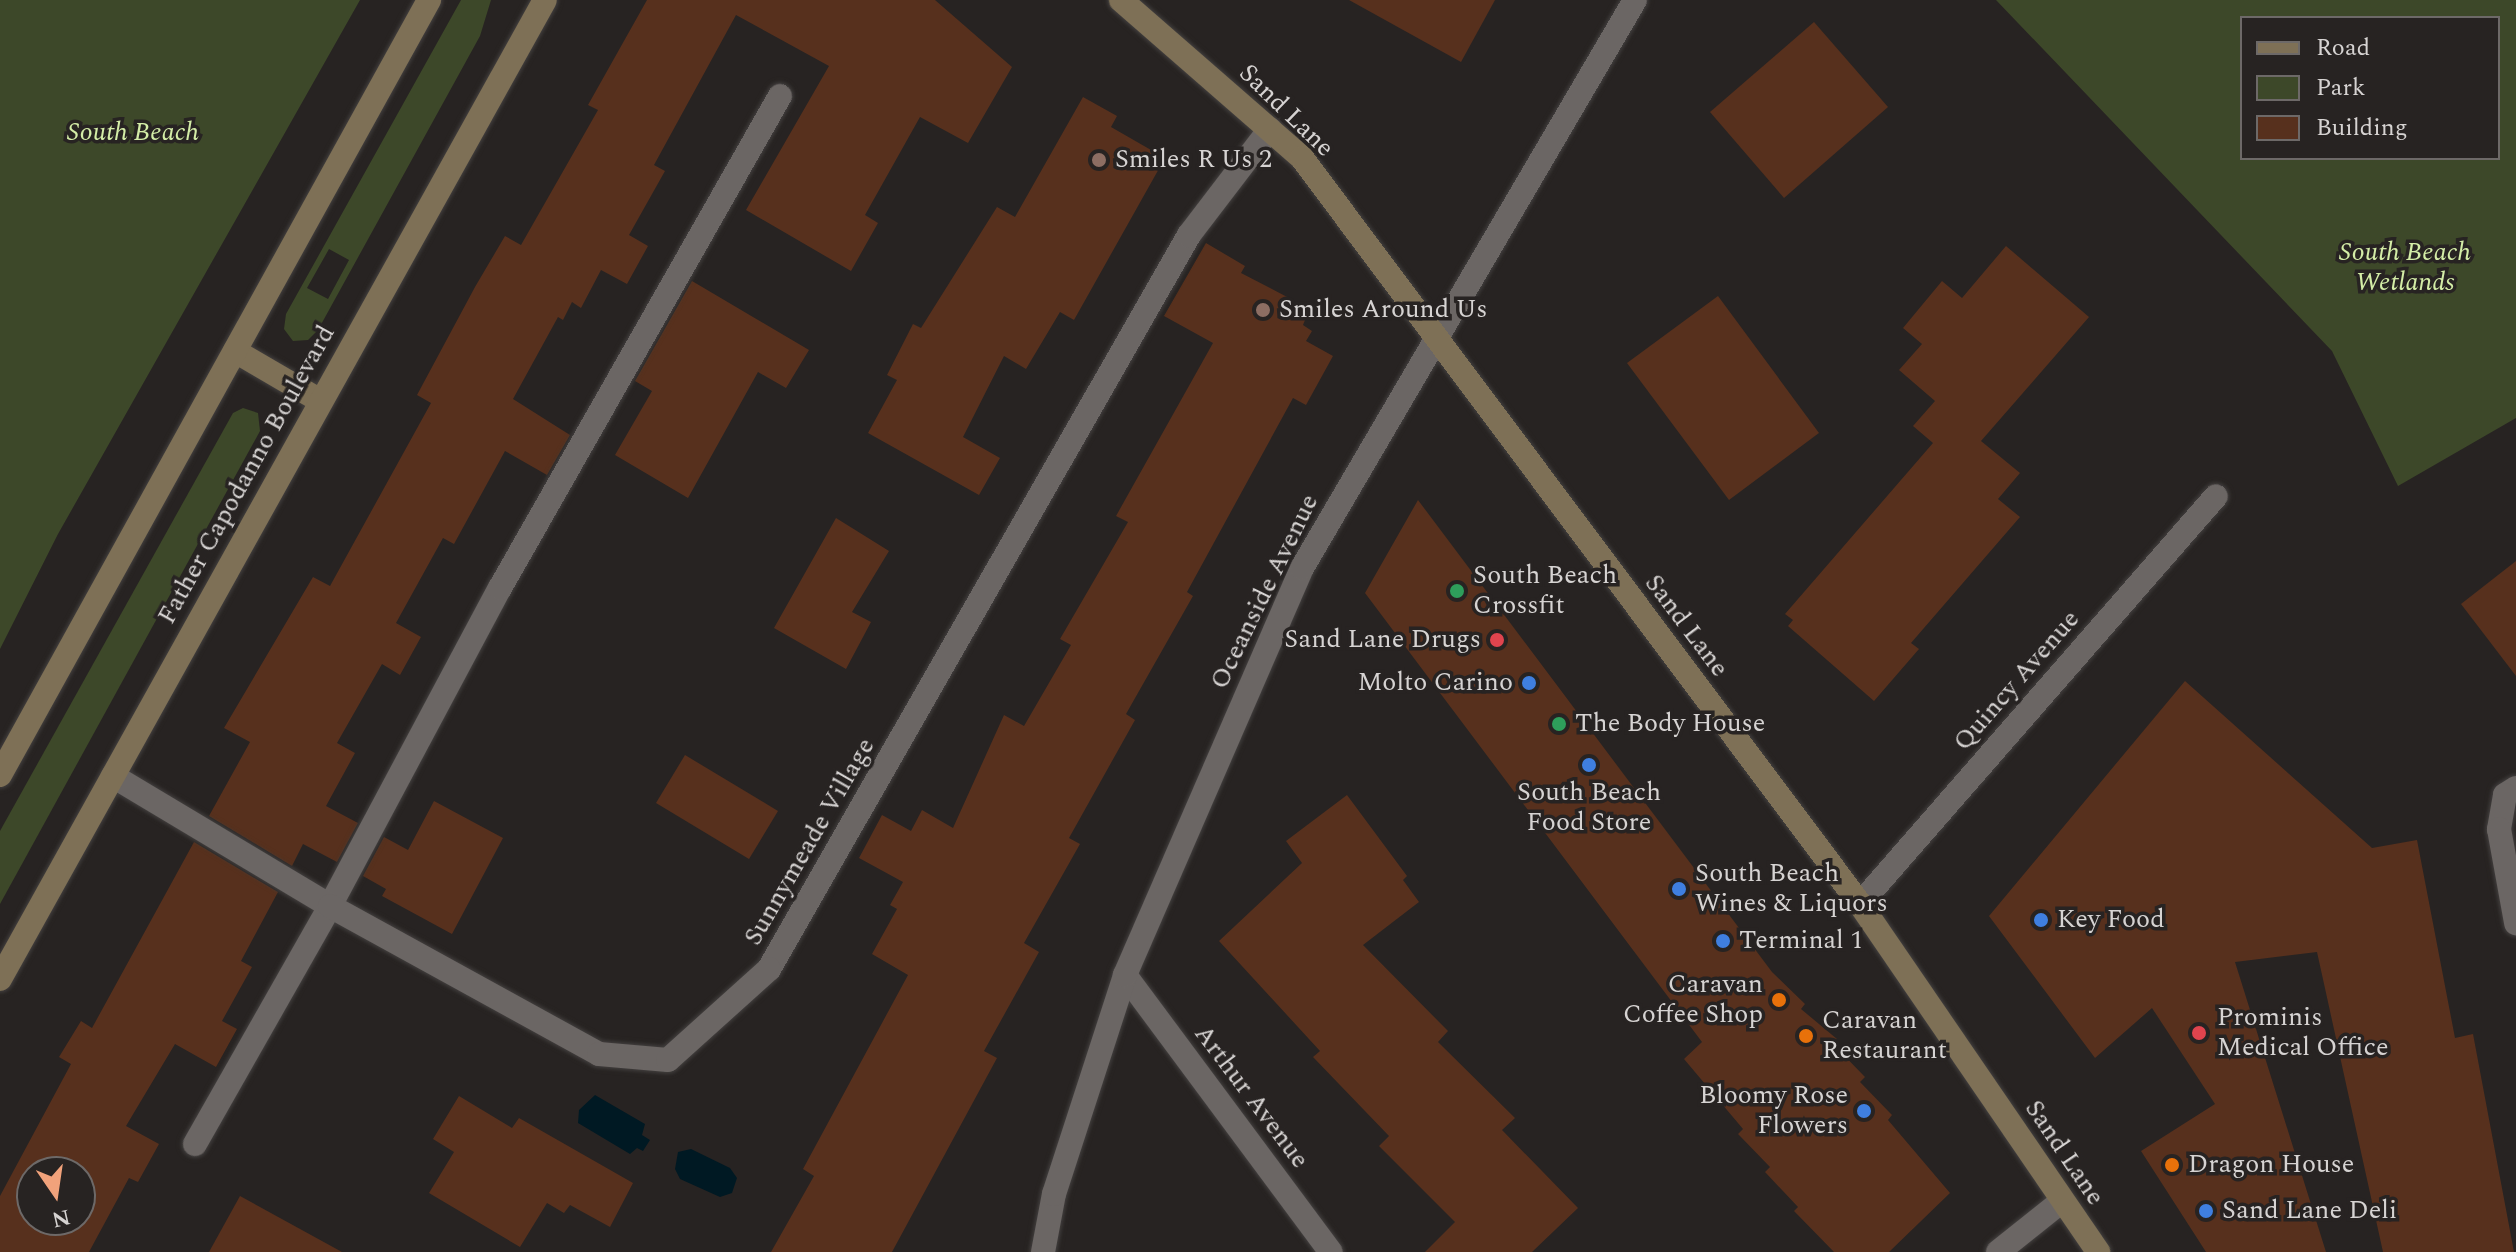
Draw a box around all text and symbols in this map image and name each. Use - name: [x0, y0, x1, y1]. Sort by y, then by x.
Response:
- legend: [2240, 16, 2500, 160]
- text: Road: [2316, 30, 2370, 66]
- street label: Sand Lane: [1232, 58, 1340, 164]
- text: Park: [2316, 70, 2366, 106]
- text: Building: [2316, 110, 2408, 146]
- park label: South Beach: [67, 117, 199, 149]
- place label: Smiles R Us 2: [1115, 144, 1272, 176]
- marker: Smiles R Us 2: [1090, 151, 1108, 169]
- park label: South Beach Wetlands: [2339, 237, 2471, 298]
- place label: Smiles Around Us: [1279, 294, 1487, 326]
- marker: Smiles Around Us: [1254, 301, 1272, 319]
- street label: Father Capodanno Boulevard: [152, 320, 342, 630]
- street label: Oceanside Avenue: [1204, 490, 1326, 694]
- place label: South Beach Crossfit: [1473, 560, 1617, 622]
- street label: Sand Lane: [1637, 569, 1735, 683]
- marker: South Beach Crossfit: [1448, 582, 1466, 600]
- street label: Quincy Avenue: [1947, 604, 2087, 758]
- place label: Sand Lane Drugs: [1284, 624, 1481, 656]
- marker: Sand Lane Drugs: [1488, 631, 1506, 649]
- place label: Molto Carino: [1357, 667, 1513, 699]
- marker: Molto Carino: [1520, 674, 1538, 692]
- place label: The Body House: [1575, 708, 1765, 740]
- marker: The Body House: [1550, 715, 1568, 733]
- street label: Sunnymeade Village: [738, 733, 882, 951]
- marker: South Beach Food Store: [1580, 756, 1598, 774]
- place label: South Beach Food Store: [1517, 777, 1661, 838]
- place label: South Beach Wines & Liquors: [1695, 858, 1888, 920]
- marker: South Beach Wines & Liquors: [1670, 880, 1688, 898]
- place label: Key Food: [2057, 904, 2165, 936]
- marker: Key Food: [2032, 911, 2050, 929]
- place label: Terminal 1: [1739, 925, 1863, 957]
- marker: Terminal 1: [1714, 932, 1732, 950]
- place label: Caravan Coffee Shop: [1623, 969, 1763, 1030]
- marker: Caravan Coffee Shop: [1770, 991, 1788, 1009]
- place label: Prominis Medical Office: [2217, 1002, 2389, 1064]
- place label: Caravan Restaurant: [1822, 1005, 1947, 1066]
- street label: Arthur Avenue: [1187, 1019, 1315, 1175]
- marker: Prominis Medical Office: [2188, 1022, 2210, 1044]
- marker: Caravan Restaurant: [1797, 1027, 1815, 1045]
- place label: Bloomy Rose Flowers: [1699, 1080, 1848, 1142]
- street label: Sand Lane: [2017, 1095, 2111, 1211]
- marker: Bloomy Rose Flowers: [1855, 1102, 1873, 1120]
- place label: Dragon House: [2188, 1149, 2354, 1181]
- north arrow: [16, 1156, 96, 1236]
- marker: Dragon House: [2163, 1156, 2181, 1174]
- place label: Sand Lane Deli: [2222, 1195, 2397, 1227]
- text: N: [49, 1200, 74, 1236]
- marker: Sand Lane Deli: [2197, 1202, 2215, 1220]

